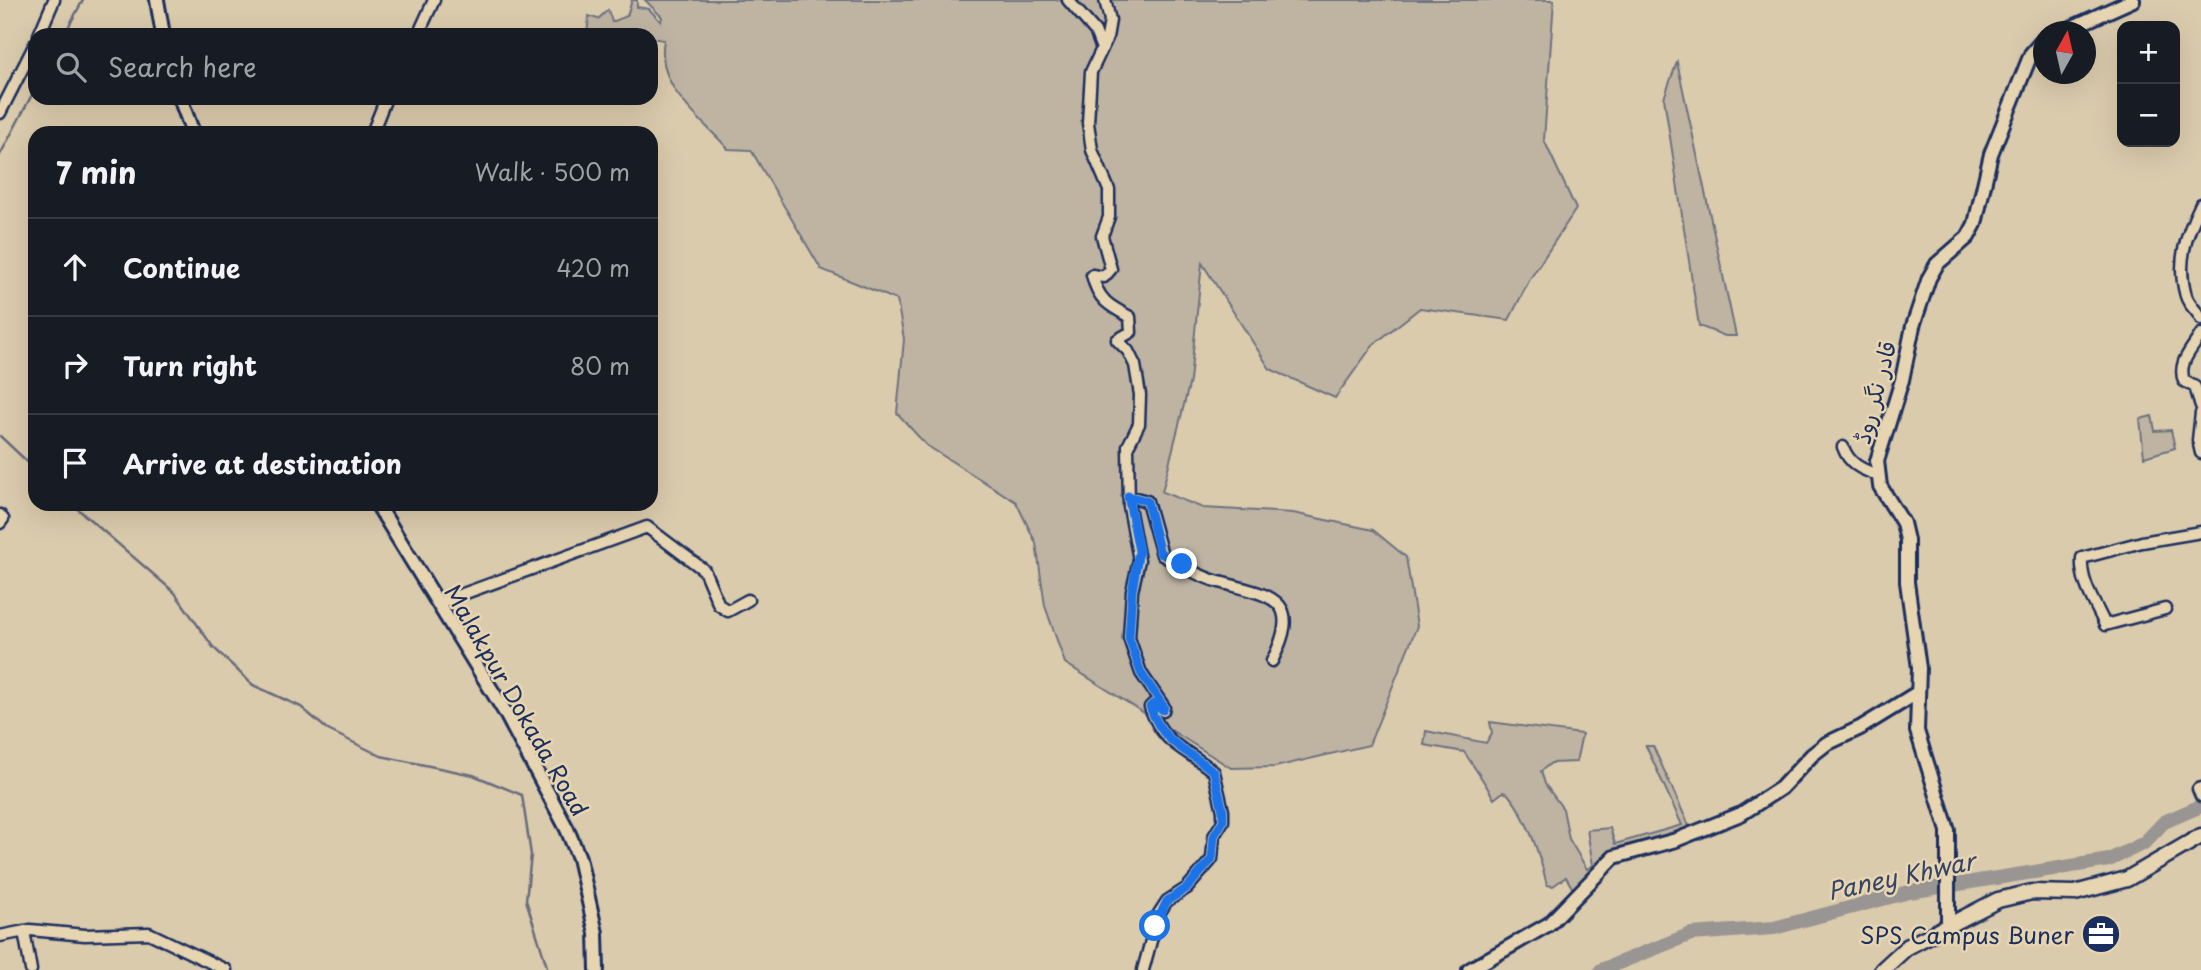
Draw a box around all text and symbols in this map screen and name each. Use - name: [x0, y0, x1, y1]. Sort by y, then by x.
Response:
- north arrow: [2033, 21, 2096, 84]
- map controls: [2117, 21, 2180, 147]
- button: +: [2117, 21, 2180, 84]
- search box: [28, 28, 658, 105]
- text: Search here: [108, 47, 257, 86]
- icon: search: [52, 48, 90, 86]
- button: −: [2117, 84, 2180, 147]
- text: 7 min: [56, 149, 137, 194]
- text: Walk · 500 m: [475, 154, 630, 189]
- icon: ahead: [56, 248, 94, 286]
- text: Continue: [123, 248, 240, 287]
- text: 420 m: [556, 250, 630, 285]
- street label: قادر نگر روڈ: [1843, 336, 1905, 448]
- icon: right: [56, 346, 94, 384]
- text: Turn right: [123, 346, 257, 385]
- text: 80 m: [570, 348, 630, 383]
- icon: arrive: [56, 444, 94, 482]
- text: Arrive at destination: [123, 444, 402, 483]
- route end: [1166, 548, 1197, 579]
- street label: Malakpur Dokada Road: [436, 578, 598, 822]
- water label: Paney Khwar: [1824, 841, 1981, 908]
- route start: [1139, 910, 1170, 941]
- office icon: SPS Campus Buner: [2080, 913, 2122, 955]
- place label: SPS Campus Buner: [1860, 917, 2074, 952]

